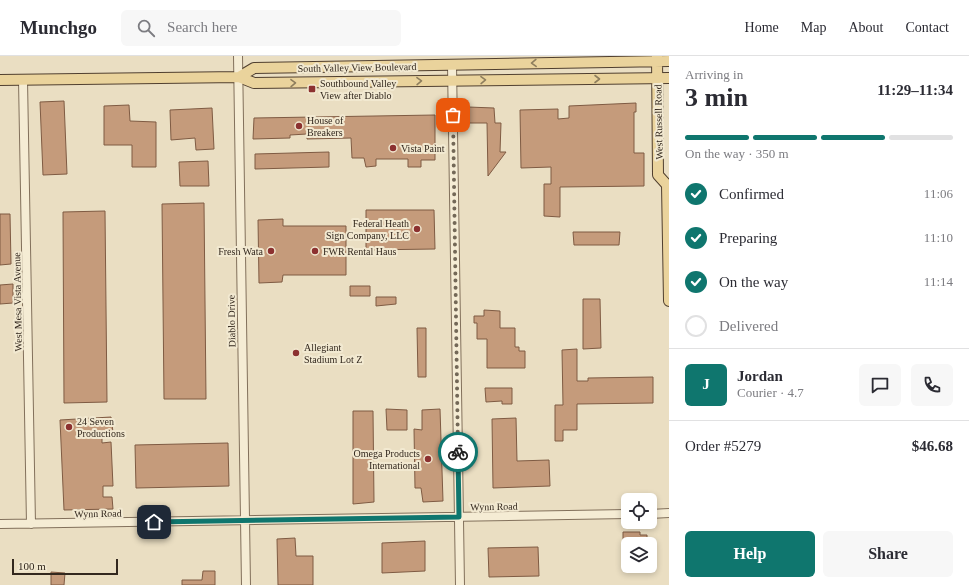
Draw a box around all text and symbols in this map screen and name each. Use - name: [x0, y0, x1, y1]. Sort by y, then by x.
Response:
- search box: [121, 10, 401, 46]
- text: Munchgo: [20, 17, 97, 38]
- icon: search: [135, 17, 157, 39]
- text: Search here: [167, 19, 237, 35]
- text: Home: [745, 20, 779, 35]
- text: Map: [801, 20, 826, 35]
- text: About: [848, 20, 883, 35]
- text: Contact: [905, 20, 949, 35]
- one-way arrow: [531, 59, 537, 68]
- street label: South Valley View Boulevard: [298, 61, 416, 74]
- text: Arriving in: [685, 67, 743, 82]
- one-way arrow: [594, 75, 600, 83]
- one-way arrow: [480, 76, 486, 84]
- one-way arrow: [416, 77, 422, 85]
- place label: Southbound Valley View after Diablo: [320, 78, 396, 101]
- one-way arrow: [290, 79, 296, 87]
- text: 11:29–11:34: [877, 82, 953, 98]
- text: 3 min: [685, 83, 748, 112]
- marker: Southbound Valley View after Diablo: [307, 84, 317, 94]
- street label: West Russell Road: [652, 84, 665, 160]
- pin: [436, 98, 470, 132]
- icon: bag: [442, 104, 464, 126]
- place label: House of Breakers: [307, 115, 344, 138]
- marker: House of Breakers: [294, 121, 304, 131]
- marker: Vista Paint: [388, 143, 398, 153]
- place label: Vista Paint: [401, 143, 445, 154]
- text: On the way · 350 m: [685, 146, 789, 161]
- icon: check: [685, 183, 707, 205]
- text: Confirmed: [719, 186, 784, 202]
- text: 11:06: [924, 186, 953, 201]
- place label: Federal Heath Sign Company, LLC: [326, 218, 409, 241]
- marker: Federal Heath Sign Company, LLC: [412, 224, 422, 234]
- icon: check: [685, 227, 707, 249]
- text: Preparing: [719, 230, 777, 246]
- text: 11:10: [924, 230, 953, 245]
- place label: Fresh Wata: [218, 246, 264, 257]
- marker: Fresh Wata: [266, 246, 276, 256]
- marker: FWR Rental Haus: [310, 246, 320, 256]
- place label: FWR Rental Haus: [323, 246, 396, 257]
- street label: West Mesa Vista Avenue: [11, 252, 24, 352]
- icon: check: [685, 271, 707, 293]
- text: On the way: [719, 274, 788, 290]
- text: 11:14: [924, 274, 953, 289]
- street label: Diablo Drive: [226, 294, 237, 347]
- text: Delivered: [719, 318, 778, 334]
- place label: Allegiant Stadium Lot Z: [304, 342, 362, 365]
- marker: Allegiant Stadium Lot Z: [291, 348, 301, 358]
- button: chat: [859, 364, 901, 406]
- button: phone: [911, 364, 953, 406]
- text: Jordan: [737, 368, 783, 384]
- text: J: [702, 376, 710, 392]
- text: Courier · 4.7: [737, 385, 804, 400]
- place label: 24 Seven Productions: [77, 416, 125, 439]
- marker: 24 Seven Productions: [64, 422, 74, 432]
- courier: [438, 432, 478, 472]
- text: Order #5279: [685, 438, 761, 454]
- text: $46.68: [912, 438, 953, 454]
- icon: bike: [447, 441, 469, 463]
- place label: Omega Products International: [354, 448, 420, 471]
- marker: Omega Products International: [423, 454, 433, 464]
- map controls: [621, 493, 657, 573]
- button: locate: [621, 493, 657, 529]
- street label: Wynn Road: [470, 501, 518, 512]
- pin: [137, 505, 171, 539]
- street label: Wynn Road: [74, 508, 122, 519]
- icon: home: [143, 511, 165, 533]
- button: Help: [685, 531, 815, 577]
- button: Share: [823, 531, 953, 577]
- button: layers: [621, 537, 657, 573]
- scale bar: [12, 557, 118, 576]
- text: 100 m: [18, 560, 46, 572]

